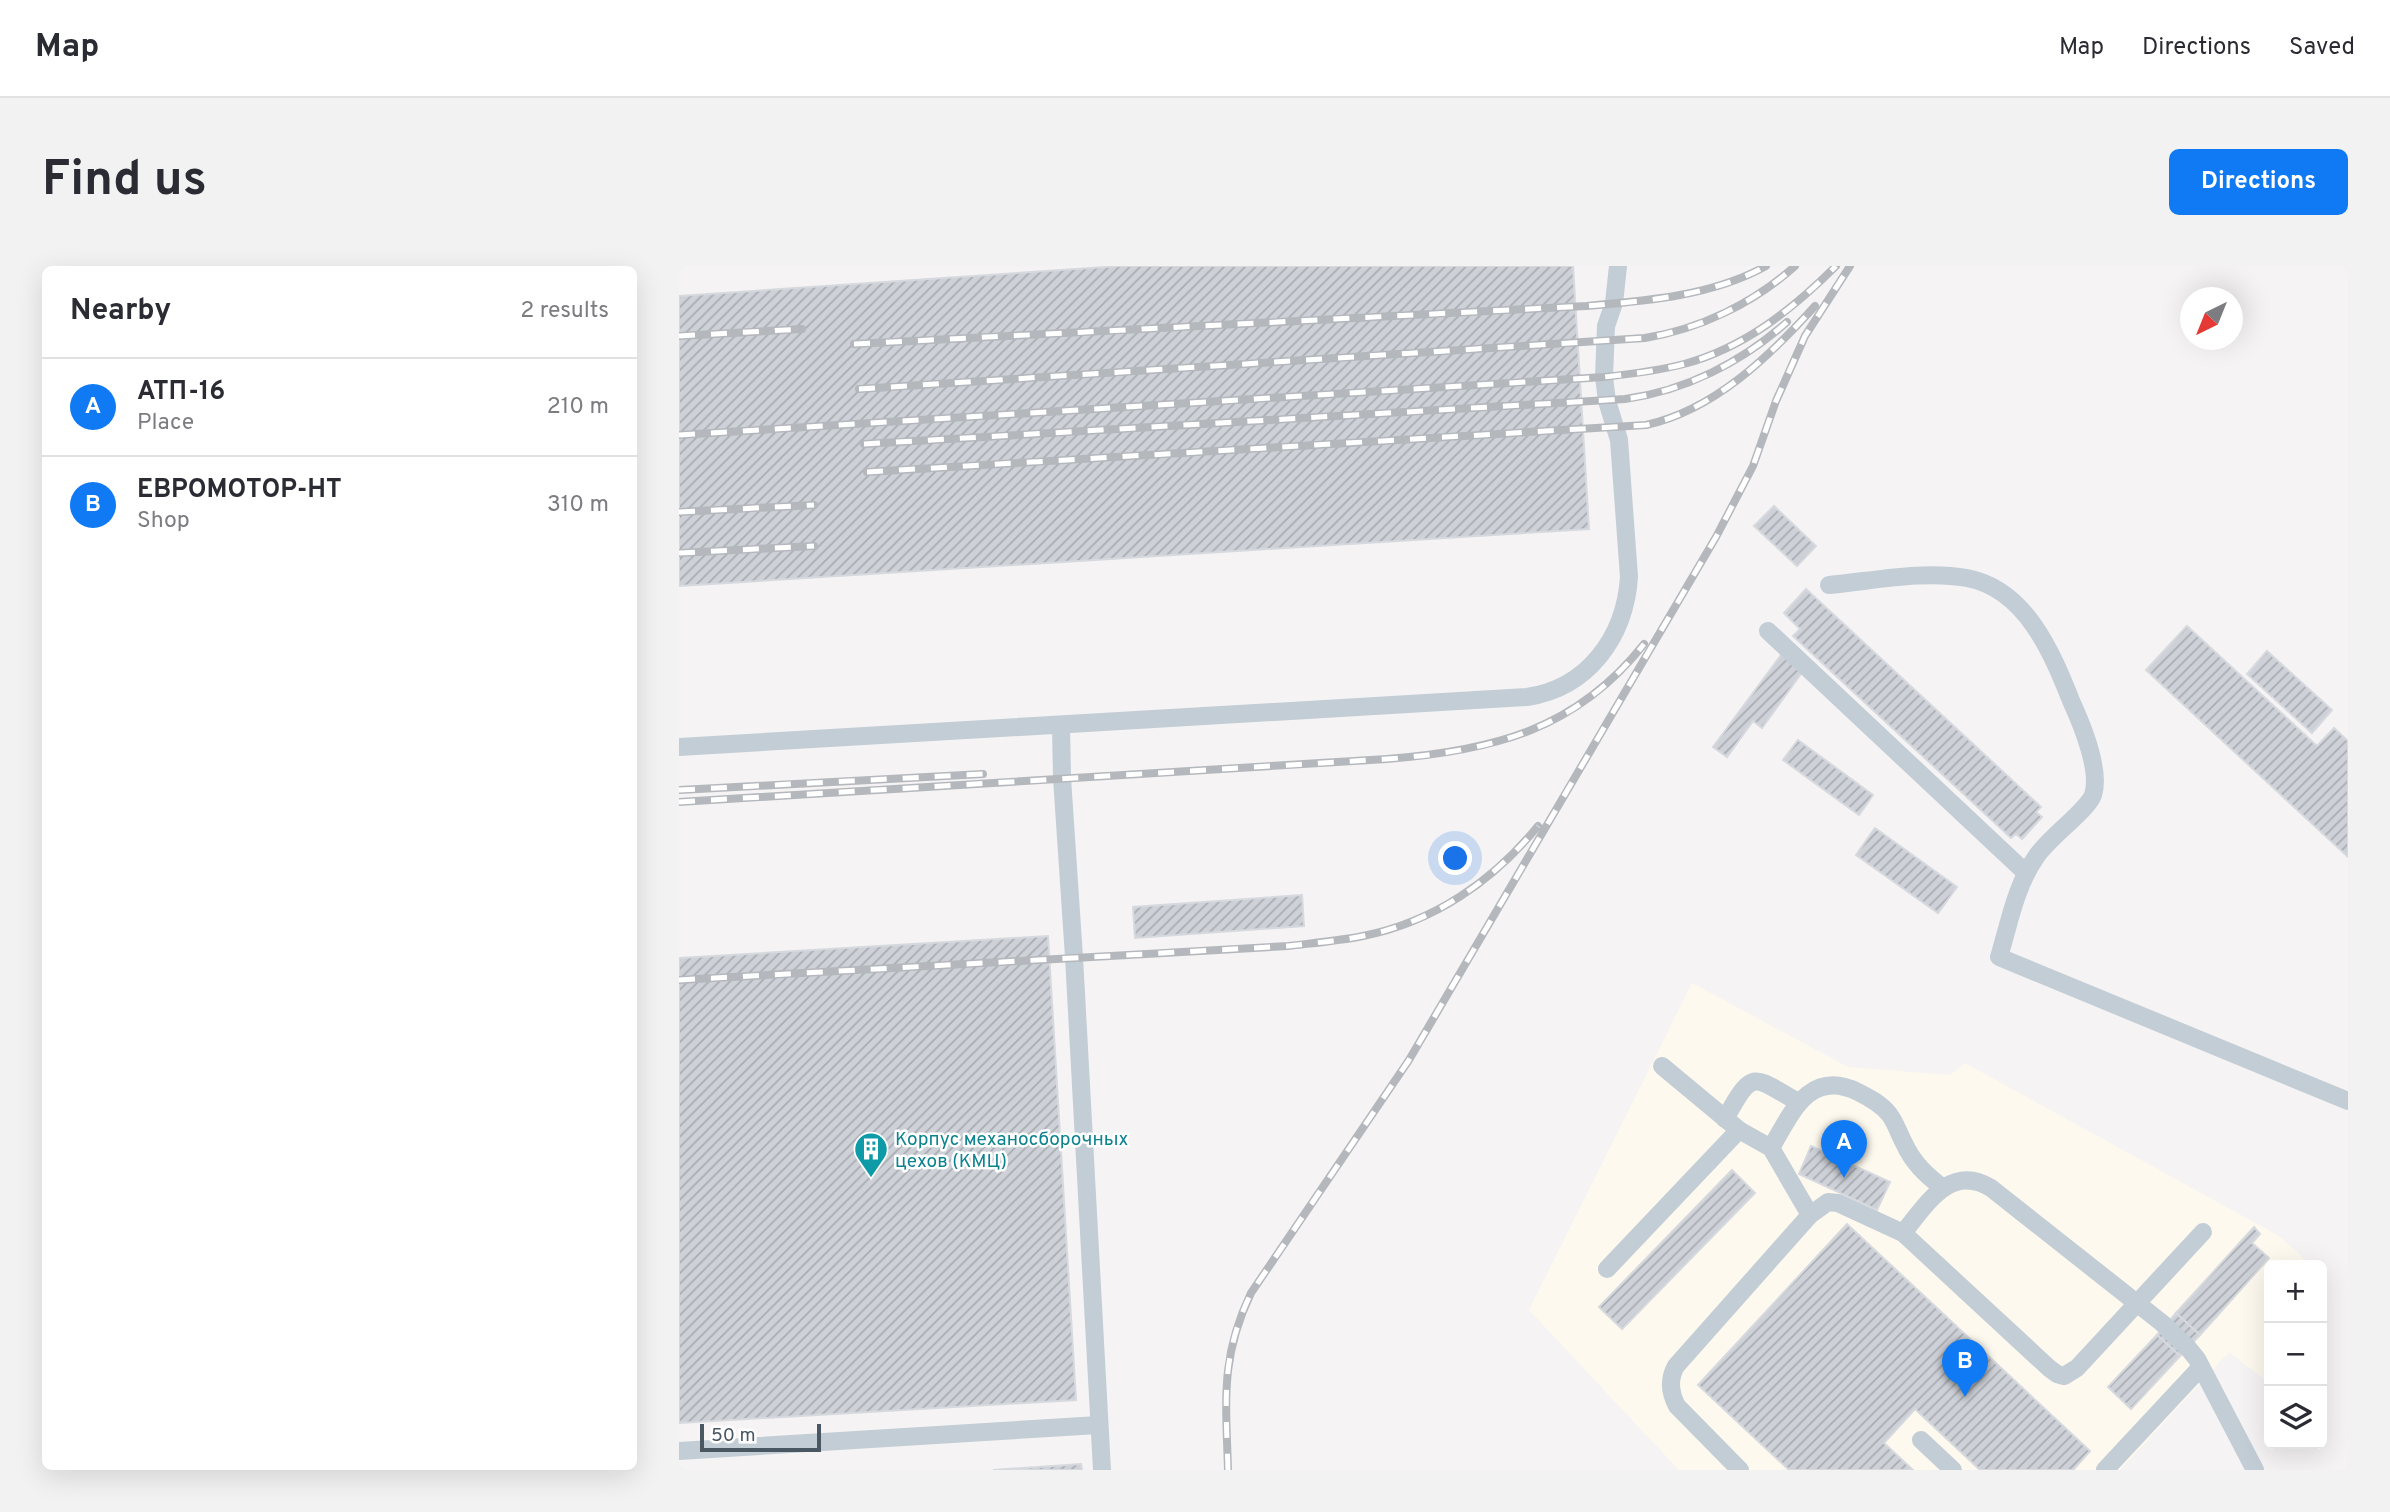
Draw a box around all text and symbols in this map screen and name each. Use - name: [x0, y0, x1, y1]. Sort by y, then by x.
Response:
- text: Map: [35, 27, 99, 69]
- text: Map: [2059, 33, 2104, 63]
- text: Directions: [2142, 33, 2251, 63]
- text: Saved: [2289, 33, 2355, 63]
- button: Directions: [2169, 149, 2348, 215]
- text: Find us: [42, 151, 207, 213]
- north arrow: [2180, 287, 2243, 350]
- text: Nearby: [70, 293, 171, 330]
- text: 2 results: [520, 297, 609, 326]
- text: АТП-16: [137, 376, 225, 409]
- text: A: [85, 393, 101, 422]
- text: 210 m: [547, 393, 609, 422]
- text: Place: [137, 409, 194, 438]
- text: ЕВРОМОТОР-НТ: [137, 474, 342, 507]
- text: B: [85, 491, 101, 520]
- text: 310 m: [547, 491, 609, 520]
- text: Shop: [137, 507, 190, 536]
- your location: [1438, 841, 1472, 875]
- pin: A: [1821, 1120, 1867, 1178]
- place label: Корпус механосборочных цехов (КМЦ): [895, 1128, 1129, 1174]
- building icon: Корпус механосборочных цехов (КМЦ): [852, 1130, 890, 1179]
- map controls: [2264, 1260, 2327, 1449]
- button: +: [2264, 1260, 2327, 1323]
- button: −: [2264, 1323, 2327, 1386]
- pin: B: [1942, 1339, 1988, 1397]
- button: layers: [2264, 1386, 2327, 1449]
- scale bar: [700, 1421, 821, 1453]
- text: 50 m: [711, 1424, 756, 1448]

